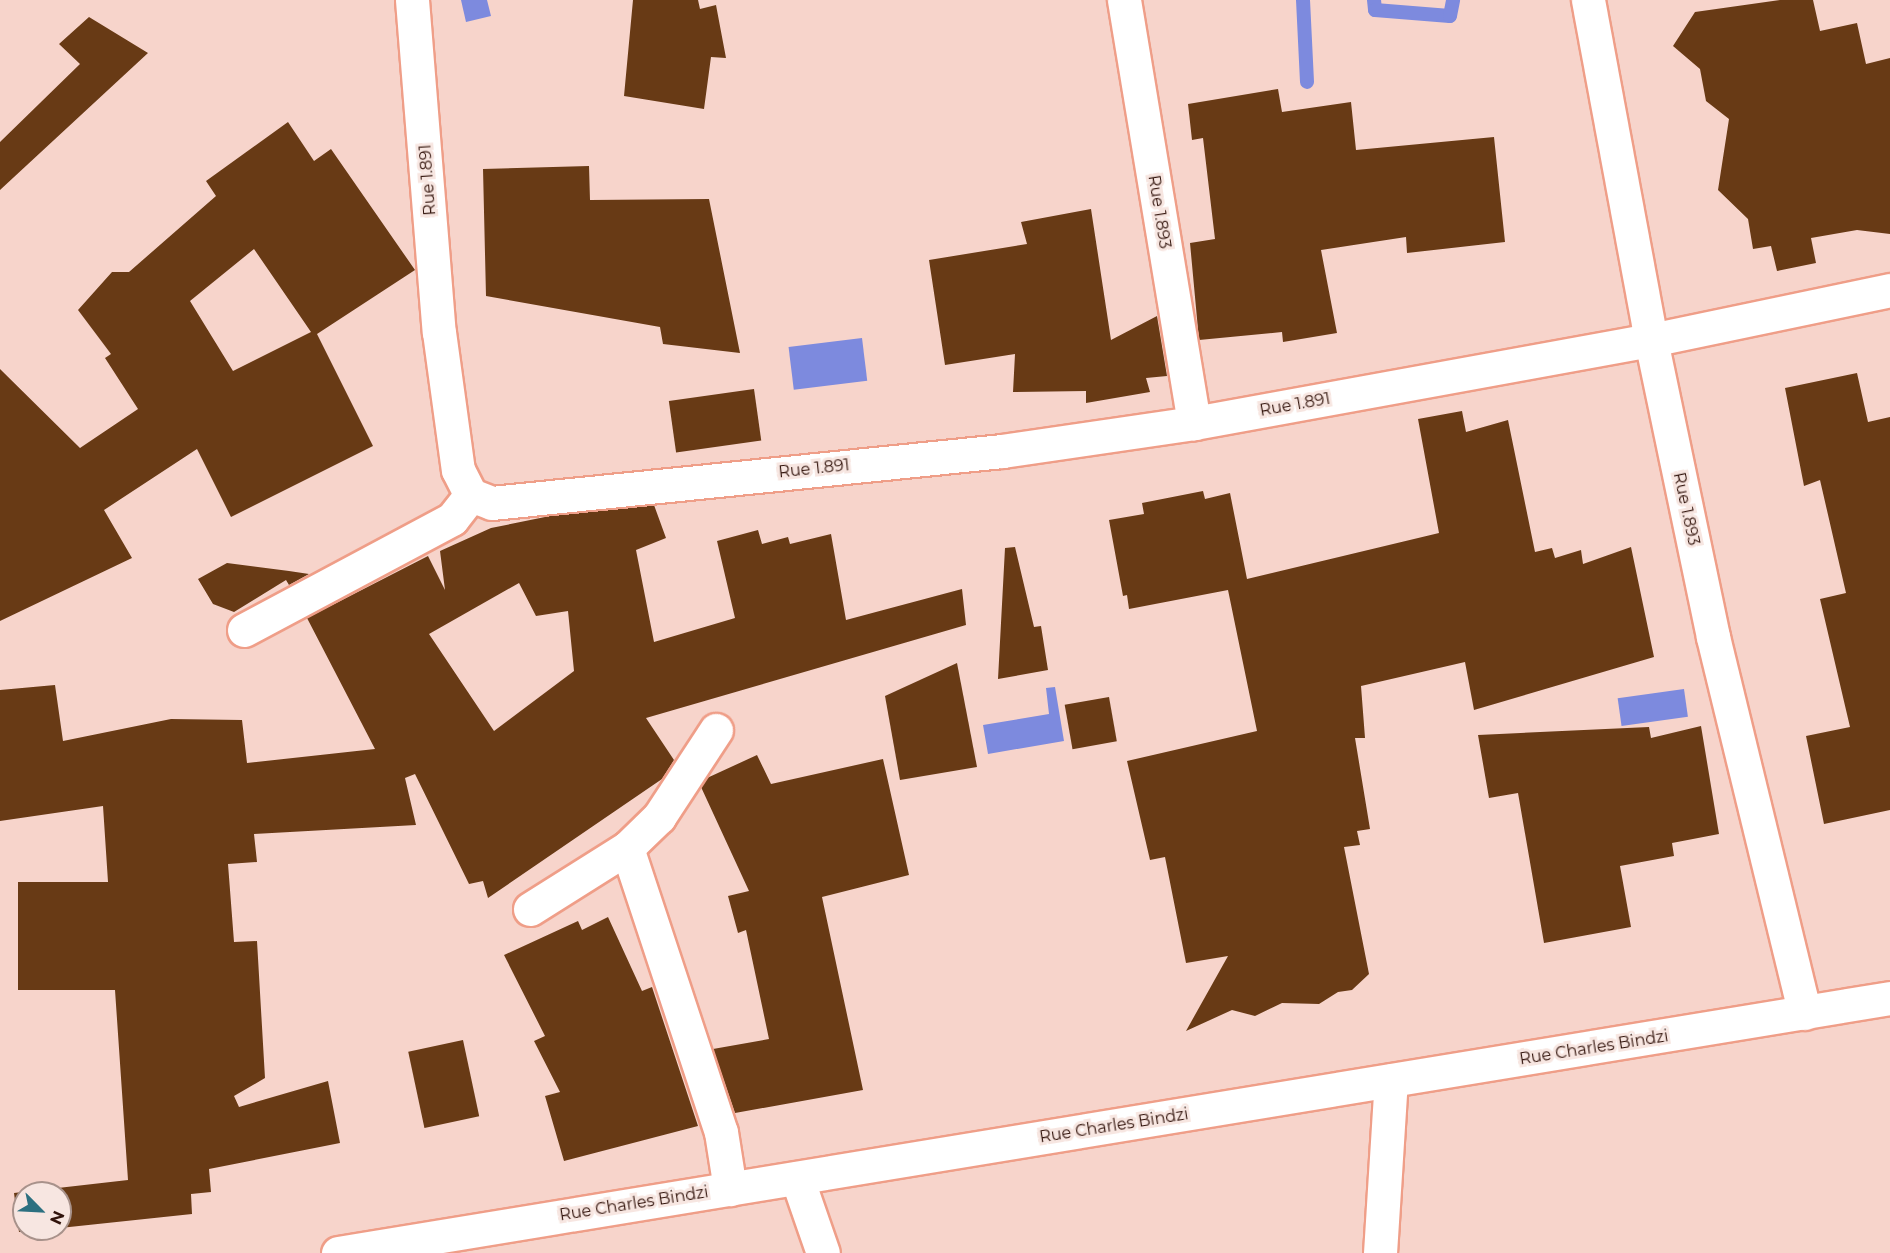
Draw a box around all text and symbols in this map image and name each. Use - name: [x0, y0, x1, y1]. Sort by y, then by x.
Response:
- street label: Rue 1.891: [416, 144, 440, 216]
- street label: Rue 1.893: [1144, 174, 1174, 250]
- street label: Rue 1.891: [1258, 389, 1332, 421]
- street label: Rue 1.891: [778, 456, 850, 482]
- street label: Rue 1.893: [1669, 471, 1703, 547]
- street label: Rue Charles Bindzi: [1518, 1027, 1670, 1069]
- street label: Rue Charles Bindzi: [1038, 1105, 1190, 1147]
- north arrow: [12, 1181, 72, 1241]
- street label: Rue Charles Bindzi: [558, 1183, 710, 1225]
- text: N: [46, 1208, 68, 1227]

